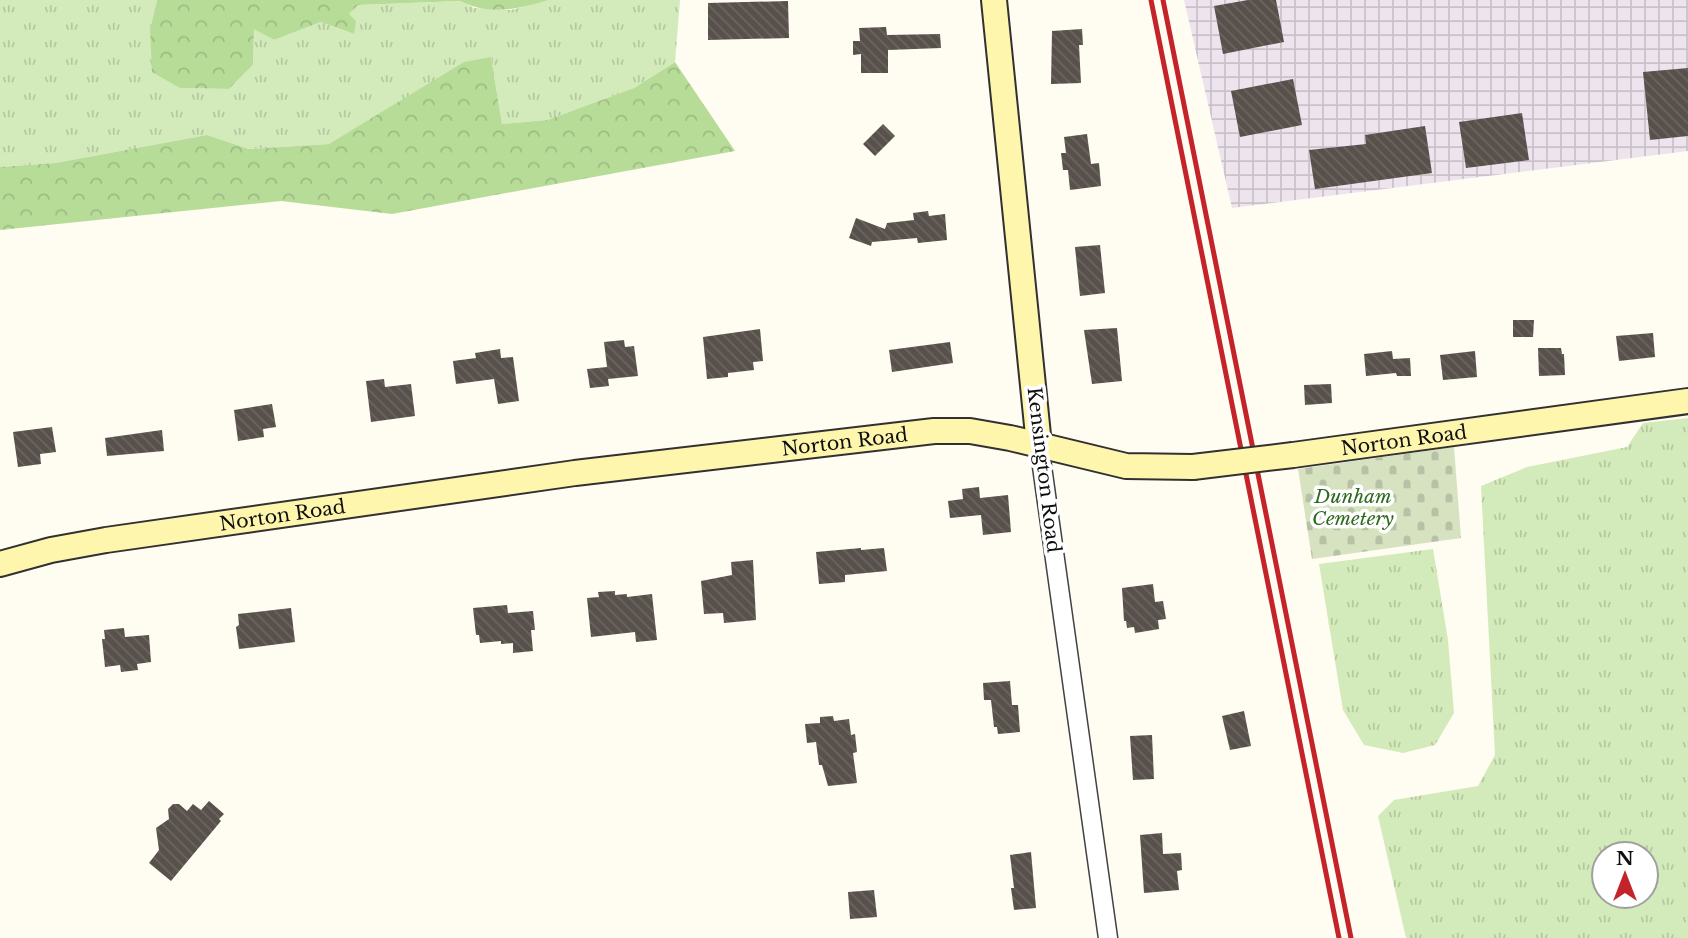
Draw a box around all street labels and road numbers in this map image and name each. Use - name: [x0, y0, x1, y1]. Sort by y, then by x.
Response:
- street label: Kensington Road: [1022, 386, 1066, 554]
- street label: Norton Road: [1340, 420, 1469, 460]
- street label: Norton Road: [780, 423, 909, 460]
- street label: Norton Road: [218, 494, 347, 535]

